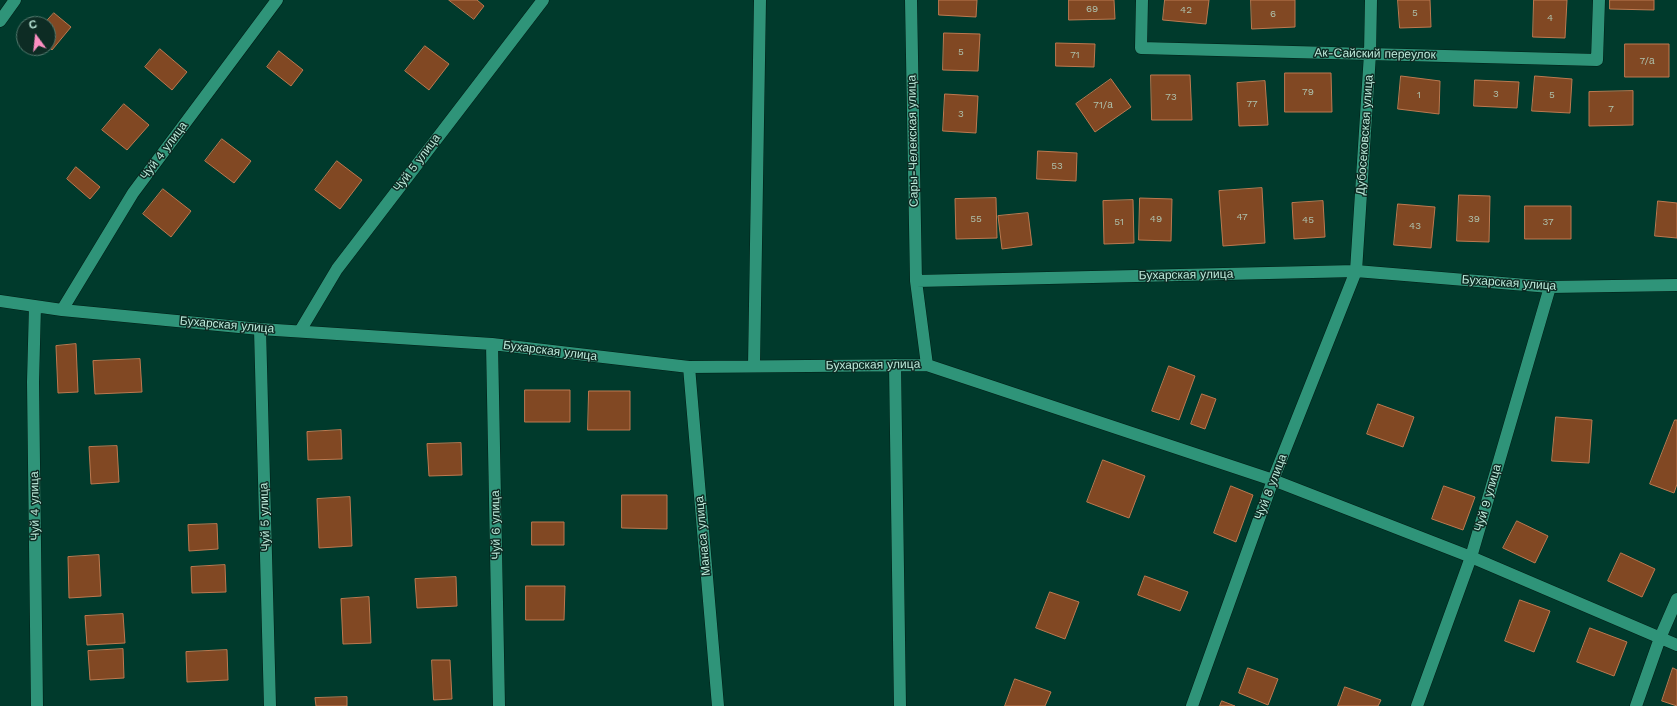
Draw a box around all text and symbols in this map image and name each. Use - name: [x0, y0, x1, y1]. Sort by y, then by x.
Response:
- house number: 69: [1086, 3, 1098, 15]
- house number: 42: [1180, 4, 1192, 16]
- house number: 5: [1412, 7, 1418, 19]
- house number: 6: [1270, 8, 1276, 20]
- house number: 4: [1547, 12, 1553, 24]
- north arrow: [16, 16, 56, 56]
- text: С: [27, 18, 39, 32]
- house number: 5: [958, 46, 964, 58]
- street label: Ак-Сайский переулок: [1314, 46, 1436, 62]
- house number: 71: [1070, 49, 1080, 61]
- house number: 7/а: [1640, 55, 1654, 67]
- street label: Дубосековская улица: [1354, 74, 1376, 196]
- street label: Сары-Челекская улица: [905, 75, 921, 207]
- house number: 79: [1302, 86, 1314, 98]
- house number: 3: [1493, 88, 1499, 100]
- house number: 1: [1417, 89, 1421, 101]
- house number: 5: [1549, 89, 1555, 101]
- house number: 73: [1165, 91, 1177, 103]
- house number: 77: [1246, 98, 1258, 110]
- house number: 71/а: [1093, 99, 1113, 111]
- house number: 7: [1608, 103, 1614, 115]
- house number: 3: [958, 108, 964, 120]
- street label: Чуй 4 улица: [137, 119, 191, 183]
- street label: Чуй 5 улица: [391, 131, 443, 195]
- house number: 53: [1051, 160, 1063, 172]
- house number: 47: [1236, 211, 1248, 223]
- house number: 55: [970, 213, 982, 225]
- house number: 49: [1150, 213, 1162, 225]
- house number: 39: [1468, 213, 1480, 225]
- house number: 45: [1302, 214, 1314, 226]
- house number: 51: [1114, 216, 1124, 228]
- house number: 37: [1542, 216, 1554, 228]
- house number: 43: [1409, 220, 1421, 232]
- street label: Бухарская улица: [1139, 267, 1233, 283]
- street label: Бухарская улица: [1461, 273, 1557, 293]
- street label: Бухарская улица: [179, 314, 275, 336]
- street label: Бухарская улица: [502, 338, 598, 364]
- street label: Бухарская улица: [826, 357, 920, 373]
- street label: Чуй 8 улица: [1252, 452, 1290, 522]
- street label: Чуй 9 улица: [1472, 463, 1504, 533]
- street label: Чуй 4 улица: [27, 471, 43, 541]
- street label: Чуй 5 улица: [257, 482, 273, 552]
- street label: Чуй 6 улица: [488, 490, 504, 560]
- street label: Манаса улица: [692, 496, 714, 576]

